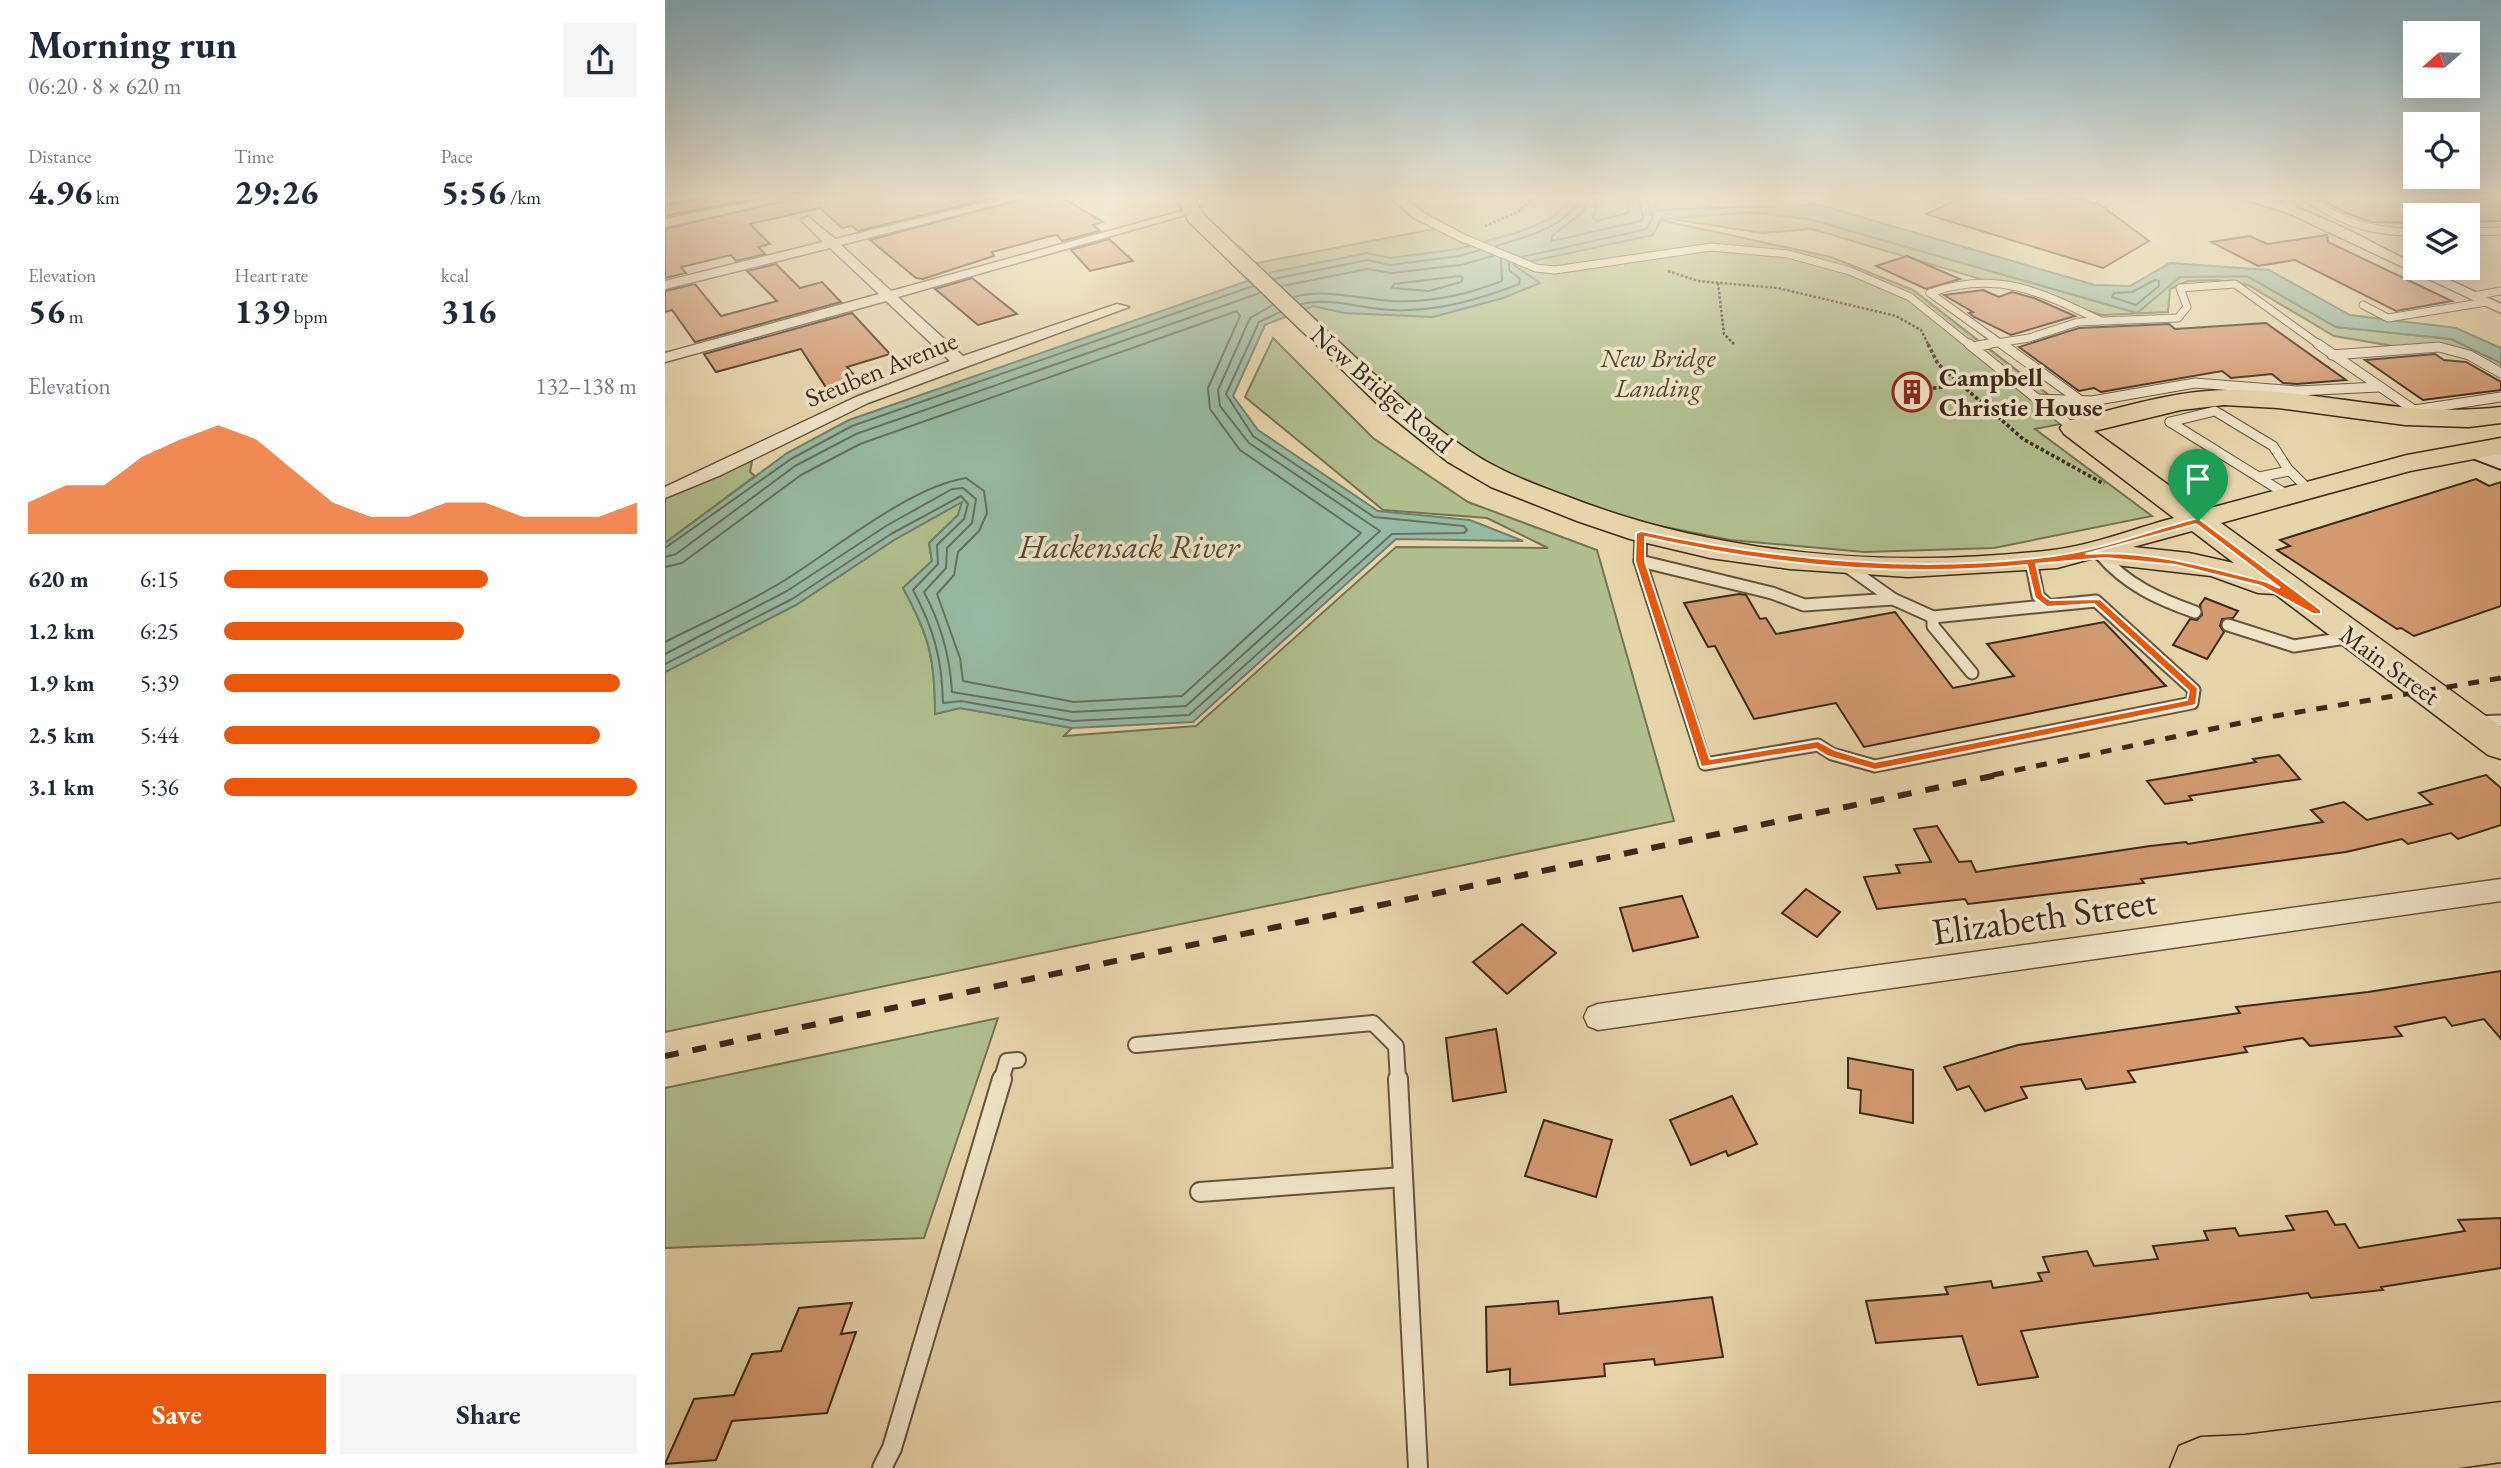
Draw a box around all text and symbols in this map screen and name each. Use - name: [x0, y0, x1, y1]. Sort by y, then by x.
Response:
- text: Morning run: [28, 20, 237, 69]
- north arrow: [2403, 21, 2480, 98]
- map controls: [2403, 21, 2480, 280]
- button: share: [563, 23, 637, 97]
- text: 06:20 · 8 × 620 m: [28, 71, 181, 101]
- button: locate: [2403, 112, 2480, 189]
- text: Distance: [28, 144, 91, 169]
- text: Time: [234, 144, 274, 169]
- text: Pace: [441, 144, 473, 169]
- text: 4.96: [28, 169, 92, 214]
- text: 29:26: [234, 169, 318, 214]
- text: 5:56: [441, 169, 506, 214]
- text: km: [92, 185, 120, 210]
- text: /km: [506, 185, 541, 210]
- button: layers: [2403, 203, 2480, 280]
- text: Elevation: [28, 263, 96, 288]
- text: Heart rate: [234, 263, 308, 288]
- text: kcal: [441, 263, 469, 288]
- text: 56: [28, 288, 65, 333]
- text: 139: [234, 288, 290, 333]
- text: 316: [441, 288, 496, 333]
- text: m: [65, 304, 84, 329]
- text: bpm: [290, 304, 328, 329]
- street label: New Bridge Road: [1304, 318, 1461, 461]
- street label: Steuben Avenue: [800, 323, 962, 415]
- park label: New Bridge Landing: [1599, 341, 1717, 405]
- place label: Campbell Christie House: [1939, 360, 2103, 424]
- text: Elevation: [28, 371, 111, 401]
- text: 132–138 m: [536, 371, 637, 401]
- building icon: Campbell Christie House: [1891, 371, 1933, 413]
- pin: [2168, 449, 2228, 521]
- icon: arrive: [2179, 460, 2217, 498]
- water label: Hackensack River: [1018, 525, 1241, 568]
- text: 620 m: [28, 564, 89, 594]
- text: 6:15: [140, 564, 179, 594]
- text: 1.2 km: [28, 616, 95, 646]
- text: 6:25: [140, 616, 179, 646]
- street label: Main Street: [2333, 617, 2447, 713]
- text: 1.9 km: [28, 668, 95, 698]
- text: 5:39: [140, 668, 179, 698]
- text: 2.5 km: [28, 720, 95, 750]
- text: 5:44: [140, 720, 179, 750]
- text: 3.1 km: [28, 772, 95, 802]
- text: 5:36: [140, 772, 179, 802]
- street label: Elizabeth Street: [1929, 876, 2160, 956]
- button: Save: [28, 1374, 326, 1454]
- button: Share: [340, 1374, 637, 1454]

